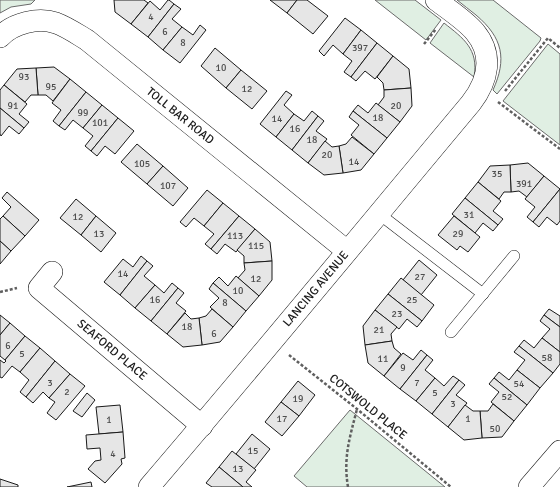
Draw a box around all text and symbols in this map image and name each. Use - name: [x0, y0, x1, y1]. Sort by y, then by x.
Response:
- house number: 4: [148, 11, 154, 23]
- house number: 6: [162, 26, 168, 38]
- house number: 8: [180, 37, 186, 49]
- house number: 397: [352, 42, 368, 54]
- house number: 10: [216, 62, 226, 74]
- house number: 93: [19, 71, 29, 83]
- house number: 95: [46, 81, 56, 93]
- house number: 12: [242, 83, 252, 95]
- street label: TOLL BAR ROAD: [143, 84, 217, 148]
- house number: 91: [8, 100, 18, 112]
- house number: 20: [391, 100, 401, 112]
- house number: 99: [78, 107, 88, 119]
- house number: 18: [373, 112, 383, 124]
- house number: 14: [272, 113, 283, 125]
- house number: 101: [92, 117, 108, 129]
- house number: 16: [290, 123, 300, 135]
- house number: 18: [307, 134, 317, 146]
- house number: 20: [322, 149, 332, 161]
- house number: 14: [349, 156, 360, 168]
- house number: 105: [134, 158, 150, 170]
- house number: 35: [492, 168, 502, 180]
- house number: 391: [516, 178, 532, 190]
- house number: 107: [160, 180, 176, 192]
- house number: 31: [464, 209, 474, 221]
- house number: 12: [73, 211, 83, 223]
- house number: 13: [94, 228, 104, 240]
- house number: 29: [453, 228, 463, 240]
- house number: 113: [227, 230, 243, 242]
- house number: 115: [248, 240, 264, 252]
- street label: LANCING AVENUE: [280, 248, 352, 330]
- house number: 14: [118, 268, 129, 280]
- house number: 27: [415, 271, 425, 283]
- house number: 12: [251, 273, 261, 285]
- house number: 10: [233, 285, 243, 297]
- house number: 16: [150, 294, 160, 306]
- house number: 25: [407, 294, 417, 306]
- house number: 8: [222, 297, 228, 309]
- house number: 23: [392, 308, 402, 320]
- street label: SEAFORD PLACE: [74, 316, 150, 384]
- house number: 18: [182, 321, 192, 333]
- house number: 21: [374, 324, 384, 336]
- house number: 6: [211, 328, 217, 340]
- house number: 6: [5, 340, 11, 352]
- house number: 5: [19, 348, 25, 360]
- house number: 58: [542, 352, 552, 364]
- house number: 11: [378, 353, 388, 365]
- house number: 9: [400, 362, 406, 374]
- street label: COTSWOLD PLACE: [326, 371, 410, 443]
- house number: 3: [47, 377, 53, 389]
- house number: 7: [414, 377, 420, 389]
- house number: 54: [514, 378, 525, 390]
- house number: 2: [64, 386, 70, 398]
- house number: 5: [432, 387, 438, 399]
- house number: 52: [502, 391, 512, 403]
- house number: 19: [293, 393, 303, 405]
- house number: 3: [450, 398, 456, 410]
- house number: 17: [277, 413, 287, 425]
- house number: 1: [465, 413, 471, 425]
- house number: 1: [106, 414, 112, 426]
- house number: 50: [490, 423, 500, 435]
- house number: 15: [248, 445, 258, 457]
- house number: 4: [110, 448, 116, 460]
- house number: 13: [233, 463, 243, 475]

